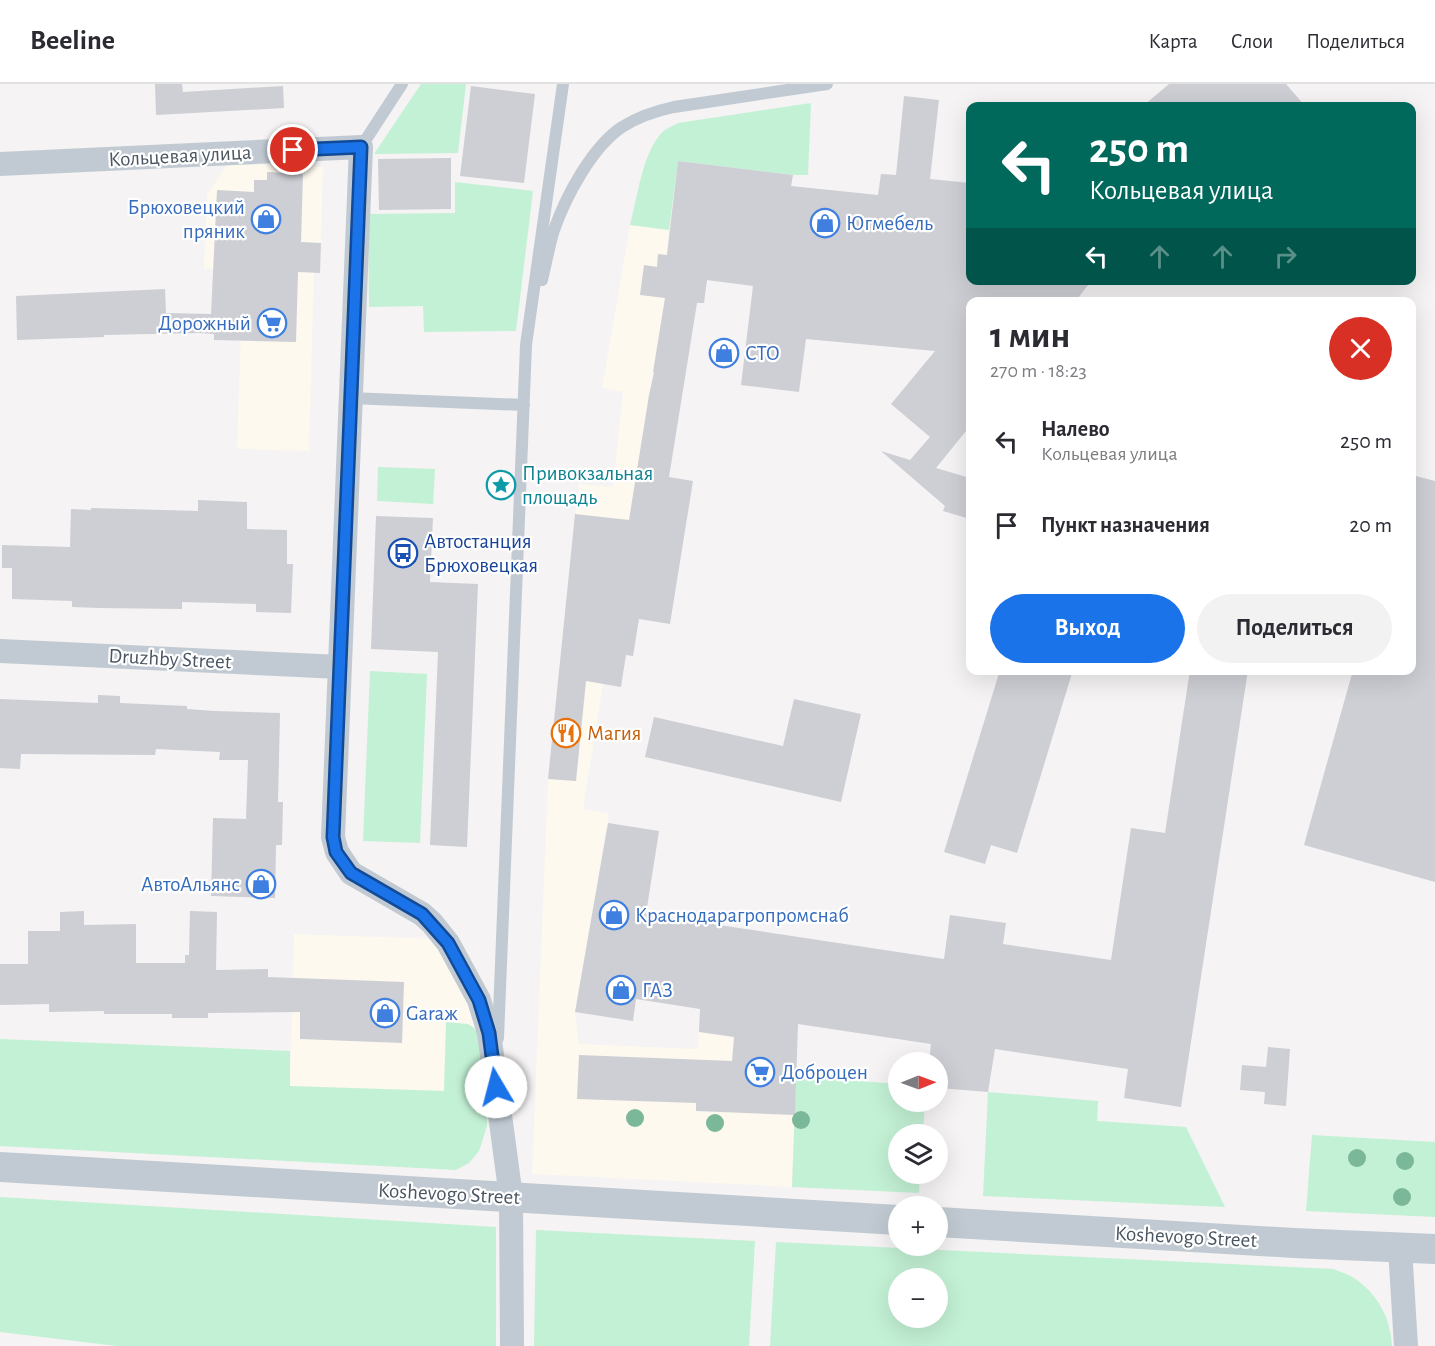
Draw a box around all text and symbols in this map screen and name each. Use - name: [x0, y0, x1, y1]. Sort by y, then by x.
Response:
- text: Beeline: [30, 27, 115, 55]
- text: Карта: [1148, 31, 1198, 52]
- text: Слои: [1231, 31, 1273, 52]
- text: Поделиться: [1306, 31, 1405, 52]
- pin: [267, 124, 318, 175]
- icon: left: [990, 126, 1068, 204]
- text: 250 m: [1089, 128, 1189, 170]
- icon: arrive: [276, 133, 309, 166]
- street label: Кольцевая улица: [108, 142, 253, 170]
- text: Кольцевая улица: [1089, 177, 1273, 204]
- place label: Брюховецкий пряник: [128, 197, 245, 242]
- shop icon: Брюховецкий пряник: [250, 203, 282, 235]
- shop icon: Югмебель: [809, 207, 841, 239]
- place label: Югмебель: [846, 213, 933, 234]
- icon: left: [1080, 240, 1113, 273]
- icon: ahead: [1143, 240, 1176, 273]
- icon: ahead: [1206, 240, 1239, 273]
- icon: right: [1269, 240, 1302, 273]
- supermarket icon: Дорожный: [256, 307, 288, 339]
- place label: Дорожный: [158, 313, 251, 334]
- button: close: [1329, 317, 1392, 380]
- text: 1 мин: [990, 318, 1070, 354]
- shop icon: СТО: [708, 337, 740, 369]
- place label: СТО: [745, 343, 780, 364]
- text: 270 m · 18:23: [990, 361, 1087, 381]
- text: Налево: [1041, 418, 1110, 440]
- icon: left: [990, 425, 1023, 458]
- text: 250 m: [1340, 430, 1392, 452]
- text: Кольцевая улица: [1041, 444, 1178, 464]
- place label: Привокзальная площадь: [522, 463, 653, 508]
- place icon: Привокзальная площадь: [485, 469, 517, 501]
- icon: arrive: [990, 509, 1023, 542]
- text: Пункт назначения: [1041, 514, 1210, 536]
- text: 20 m: [1349, 514, 1392, 536]
- place label: Автостанция Брюховецкая: [424, 531, 538, 576]
- bus stop icon: Автостанция Брюховецкая: [387, 537, 419, 569]
- button: Выход: [990, 594, 1185, 663]
- button: Поделиться: [1197, 594, 1392, 663]
- street label: Druzhby Street: [108, 645, 232, 673]
- restaurant icon: Магия: [550, 717, 582, 749]
- place label: Магия: [587, 723, 641, 744]
- shop icon: АвтоАльянс: [245, 868, 277, 900]
- place label: АвтоАльянс: [141, 874, 240, 895]
- shop icon: Краснодарагропромснаб: [598, 899, 630, 931]
- place label: Краснодарагропромснаб: [635, 905, 849, 926]
- shop icon: ГАЗ: [605, 974, 637, 1006]
- place label: ГАЗ: [642, 980, 673, 1001]
- shop icon: Garaж: [369, 997, 401, 1029]
- place label: Garaж: [406, 1003, 458, 1024]
- north arrow: [888, 1052, 948, 1112]
- map controls: [888, 1052, 948, 1328]
- position arrow: [464, 1055, 528, 1119]
- supermarket icon: Доброцен: [744, 1056, 776, 1088]
- place label: Доброцен: [781, 1062, 868, 1083]
- button: layers: [888, 1124, 948, 1184]
- street label: Koshevogo Street: [378, 1180, 521, 1208]
- button: +: [888, 1196, 948, 1256]
- street label: Koshevogo Street: [1115, 1223, 1258, 1251]
- button: −: [888, 1268, 948, 1328]

